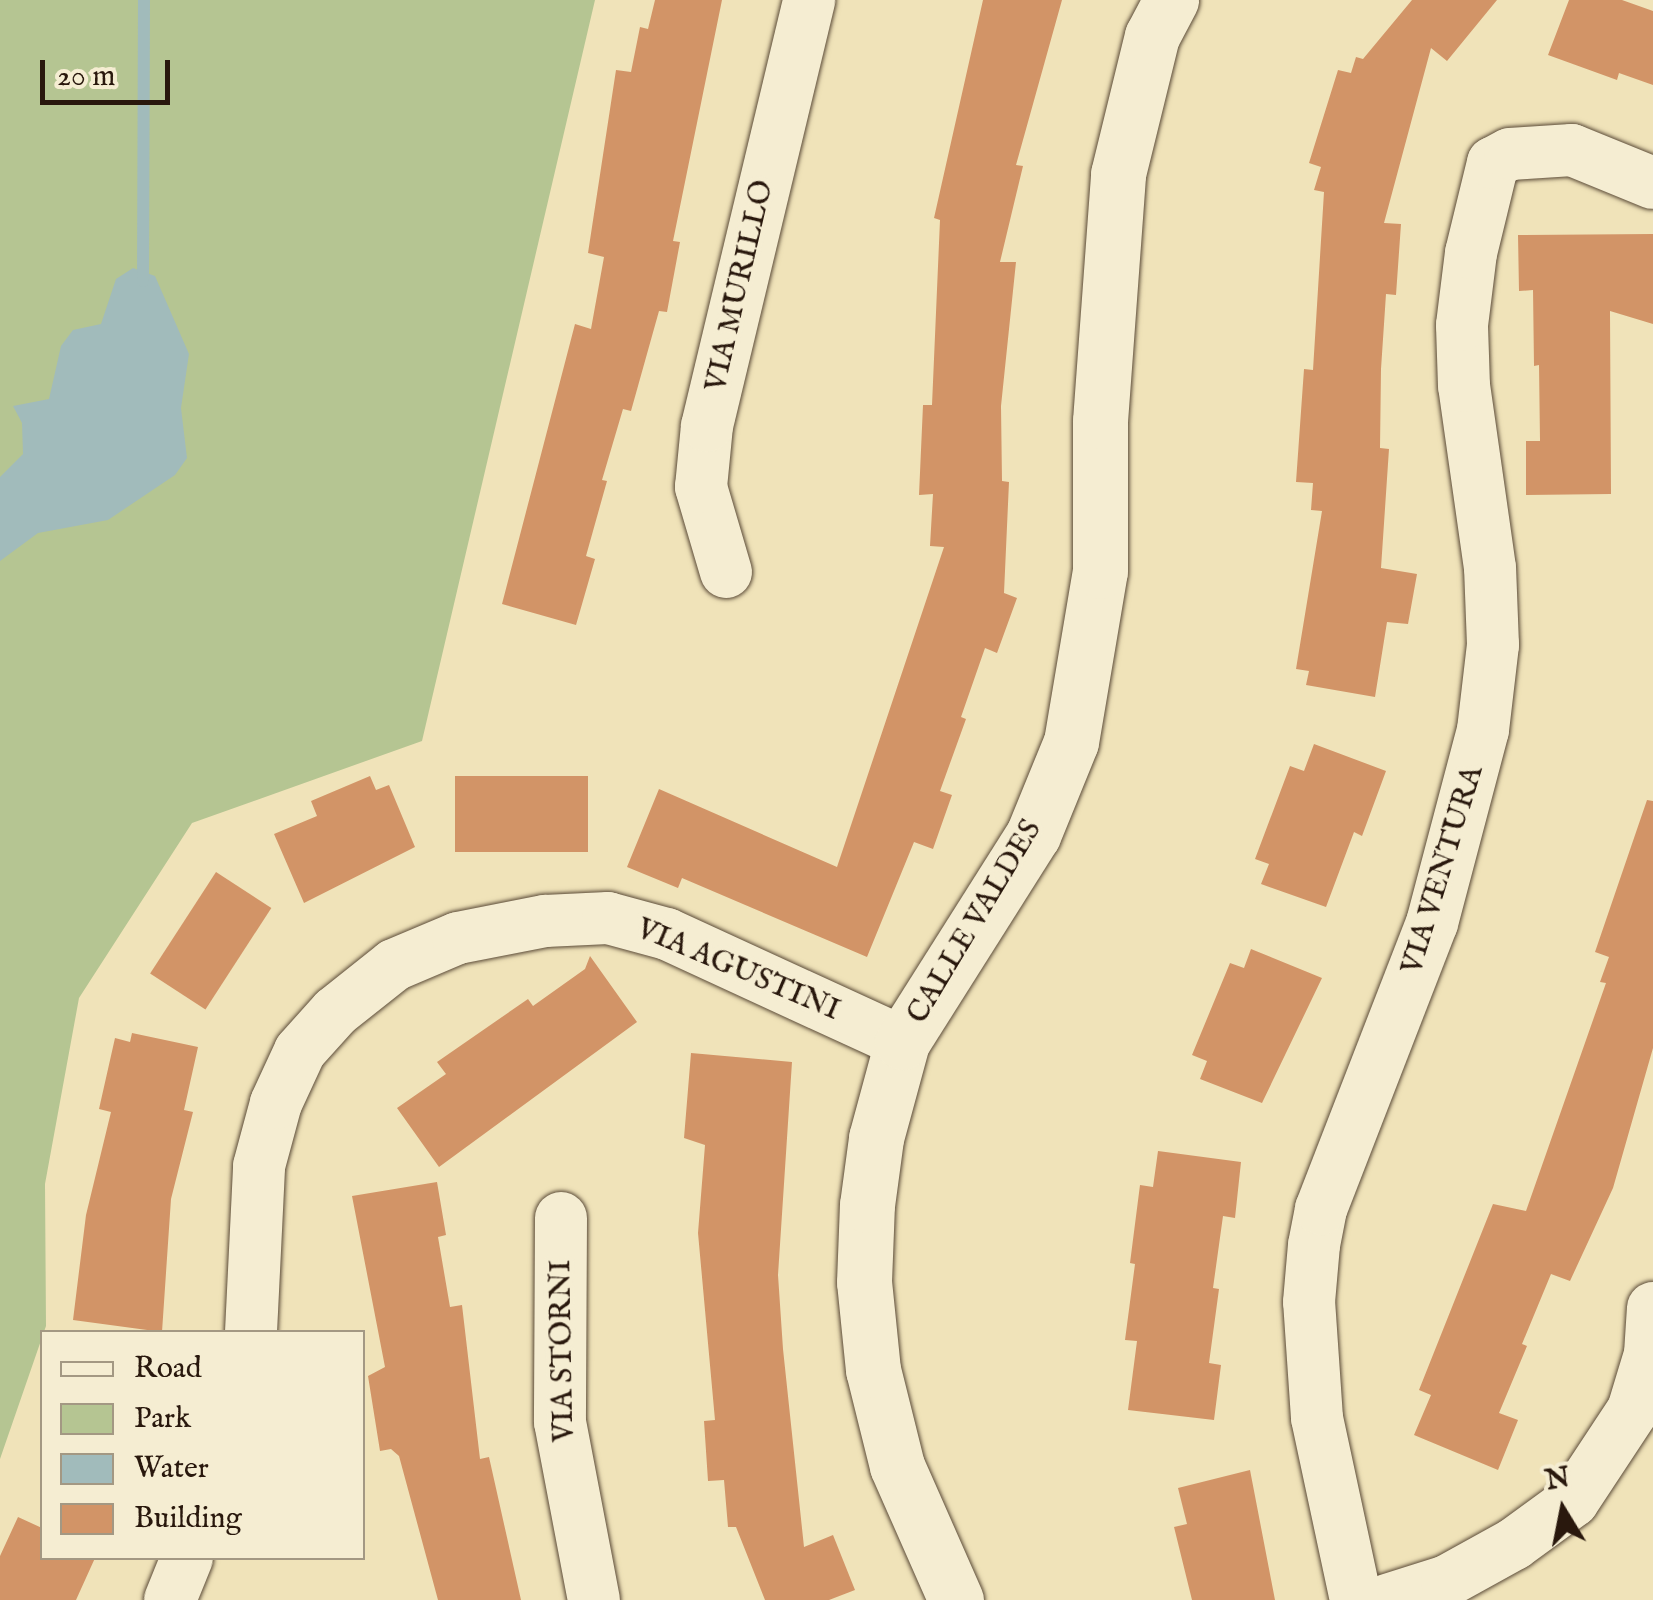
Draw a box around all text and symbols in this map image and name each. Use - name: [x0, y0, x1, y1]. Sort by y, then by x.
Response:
- scale bar: [45, 40, 175, 102]
- text: 20 m: [57, 58, 116, 96]
- street label: VIA MURILLO: [698, 177, 782, 395]
- street label: VIA VENTURA: [1394, 761, 1492, 979]
- street label: CALLE VALDES: [900, 814, 1050, 1030]
- street label: VIA AGUSTINI: [631, 911, 845, 1029]
- street label: VIA STORNI: [543, 1259, 583, 1443]
- legend: [40, 1330, 365, 1560]
- text: Road: [134, 1350, 202, 1388]
- text: Park: [134, 1400, 191, 1438]
- text: Water: [134, 1450, 209, 1488]
- north arrow: [1513, 1460, 1613, 1560]
- text: N: [1543, 1461, 1573, 1499]
- text: Building: [134, 1500, 242, 1538]

